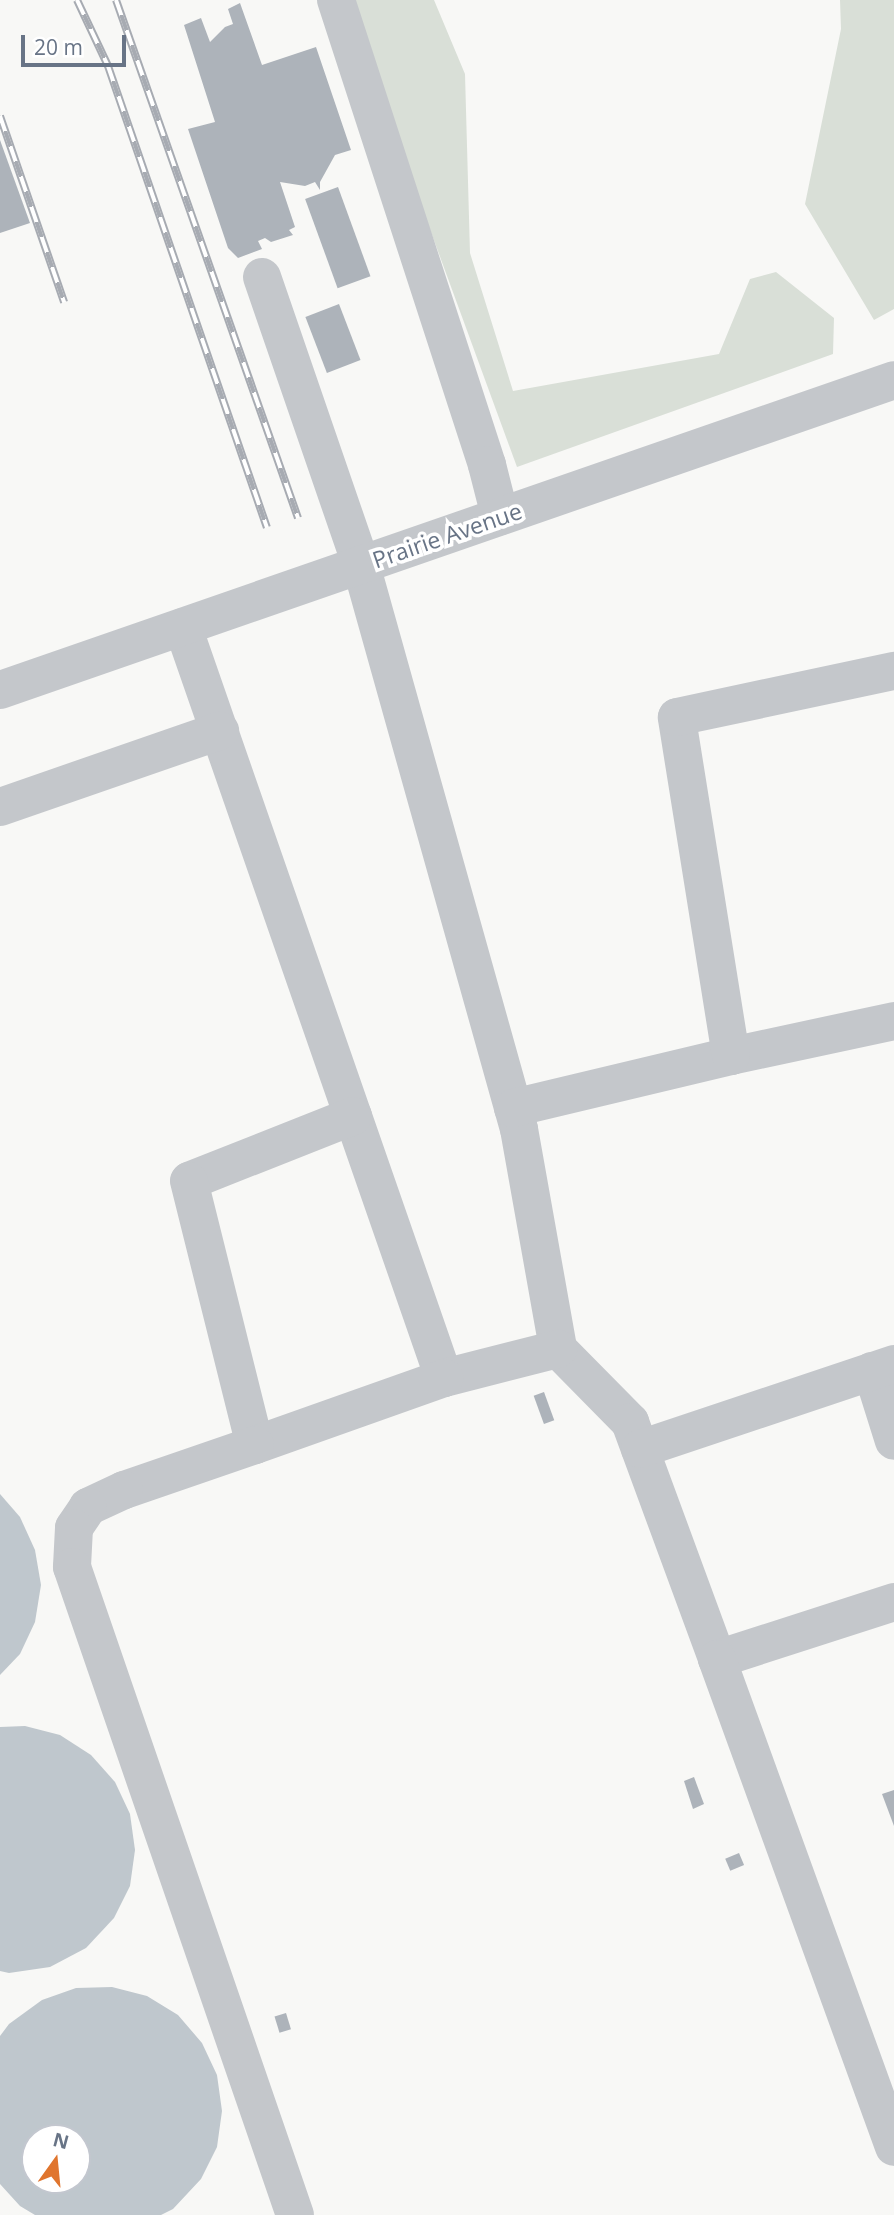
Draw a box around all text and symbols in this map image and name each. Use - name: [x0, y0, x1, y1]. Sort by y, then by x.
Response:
- scale bar: [24, 21, 130, 65]
- text: 20 m: [34, 33, 83, 61]
- street label: Prairie Avenue: [369, 497, 525, 573]
- north arrow: [21, 2124, 91, 2194]
- text: N: [50, 2126, 72, 2155]

